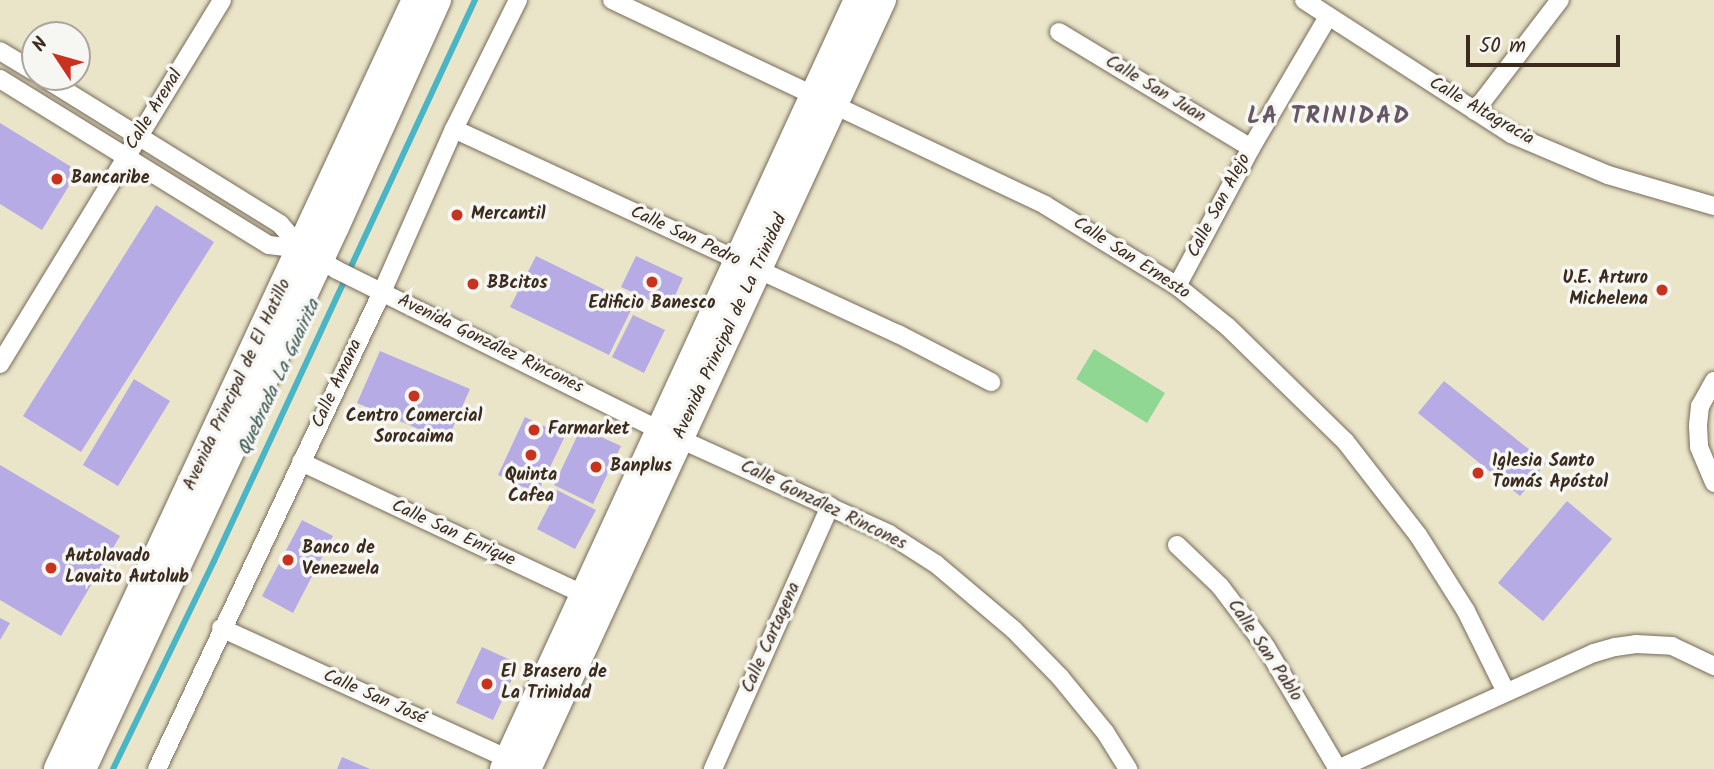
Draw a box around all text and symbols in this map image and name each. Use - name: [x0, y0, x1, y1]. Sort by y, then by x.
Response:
- north arrow: [21, 21, 91, 91]
- scale bar: [1469, 21, 1623, 65]
- text: 50 m: [1479, 30, 1526, 63]
- text: N: [25, 31, 56, 59]
- street label: Calle San Juan: [1101, 52, 1209, 128]
- street label: Calle Arenal: [122, 66, 188, 154]
- street label: Calle Altagracia: [1425, 73, 1537, 151]
- district label: LA TRINIDAD: [1248, 103, 1410, 131]
- street label: Calle San Alejo: [1184, 150, 1256, 262]
- place label: Bancaribe: [71, 168, 150, 190]
- marker: Bancaribe: [49, 171, 65, 187]
- street label: Calle San Pedro: [626, 202, 744, 272]
- place label: Mercantil: [471, 204, 545, 226]
- marker: Mercantil: [449, 207, 465, 223]
- street label: Avenida Principal de La Trinidad: [669, 211, 793, 443]
- street label: Calle San Ernesto: [1068, 213, 1194, 305]
- place label: U.E. Arturo Michelena: [1562, 269, 1648, 312]
- place label: BBcitos: [487, 273, 548, 295]
- marker: Edificio Banesco: [644, 274, 660, 290]
- street label: Avenida Principal de El Hatillo: [179, 276, 297, 494]
- marker: BBcitos: [465, 276, 481, 292]
- marker: U.E. Arturo Michelena: [1654, 282, 1670, 298]
- street label: Avenida González Rincones: [394, 291, 586, 399]
- place label: Edificio Banesco: [589, 293, 715, 315]
- water label: Quebrada La Guairita: [234, 297, 326, 459]
- street label: Calle Amana: [308, 336, 368, 432]
- marker: Centro Comercial Sorocaima: [406, 388, 422, 404]
- place label: Centro Comercial Sorocaima: [346, 407, 482, 450]
- place label: Farmarket: [548, 419, 630, 441]
- marker: Farmarket: [526, 422, 542, 438]
- marker: Quinta Cafea: [523, 447, 539, 463]
- place label: Iglesia Santo Tomás Apóstol: [1492, 452, 1608, 494]
- place label: Banplus: [610, 456, 672, 478]
- street label: Calle González Rincones: [736, 456, 910, 556]
- marker: Banplus: [588, 459, 604, 475]
- marker: Iglesia Santo Tomás Apóstol: [1470, 465, 1486, 481]
- place label: Quinta Cafea: [505, 466, 557, 508]
- street label: Calle San Enrique: [388, 496, 518, 572]
- place label: Banco de Venezuela: [302, 539, 379, 582]
- place label: Autolavado Lavaito Autolub: [65, 547, 189, 590]
- marker: Banco de Venezuela: [280, 552, 296, 568]
- marker: Autolavado Lavaito Autolub: [43, 560, 59, 576]
- street label: Calle Cartagena: [738, 579, 806, 697]
- street label: Calle San Pablo: [1222, 596, 1306, 706]
- place label: El Brasero de La Trinidad: [501, 663, 607, 706]
- street label: Calle San José: [319, 666, 429, 730]
- marker: El Brasero de La Trinidad: [479, 676, 495, 692]

